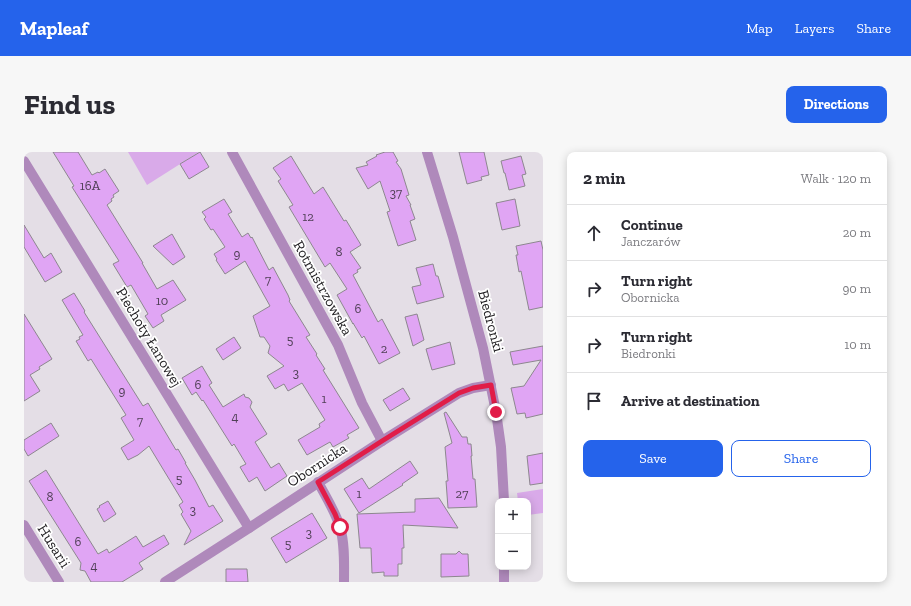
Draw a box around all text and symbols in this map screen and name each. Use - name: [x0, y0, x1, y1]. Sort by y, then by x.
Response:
- text: Mapleaf: [20, 17, 88, 40]
- text: Map: [746, 20, 773, 37]
- text: Layers: [795, 20, 834, 37]
- text: Share: [856, 20, 891, 37]
- button: Directions: [786, 86, 887, 123]
- text: Find us: [24, 88, 115, 121]
- text: 2 min: [583, 168, 625, 188]
- text: Walk · 120 m: [801, 171, 871, 186]
- house number: 16A: [80, 178, 101, 193]
- house number: 37: [390, 185, 402, 200]
- house number: 12: [302, 209, 314, 224]
- text: Continue: [621, 216, 683, 234]
- icon: ahead: [583, 222, 605, 244]
- text: 20 m: [843, 225, 871, 240]
- text: Janczarów: [621, 234, 681, 249]
- street label: Rotmistrzowska: [290, 238, 356, 338]
- house number: 8: [336, 244, 343, 259]
- house number: 9: [234, 246, 241, 261]
- house number: 7: [265, 272, 271, 287]
- text: Turn right: [621, 272, 692, 290]
- icon: right: [583, 278, 605, 300]
- text: 90 m: [842, 281, 871, 296]
- street label: Piechoty Łanowej: [112, 284, 186, 390]
- street label: Biedronki: [474, 288, 508, 354]
- text: Obornicka: [621, 290, 680, 305]
- house number: 10: [156, 293, 168, 308]
- house number: 6: [355, 301, 362, 316]
- text: Turn right: [621, 328, 692, 346]
- house number: 5: [287, 332, 294, 347]
- icon: right: [583, 334, 605, 356]
- text: 10 m: [844, 337, 871, 352]
- house number: 2: [381, 341, 388, 356]
- text: Biedronki: [621, 346, 676, 361]
- house number: 3: [293, 365, 299, 380]
- house number: 6: [195, 377, 202, 392]
- house number: 9: [119, 383, 126, 398]
- icon: arrive: [583, 390, 605, 412]
- house number: 1: [321, 391, 327, 406]
- text: Arrive at destination: [621, 392, 760, 410]
- route end: [487, 403, 505, 421]
- house number: 4: [231, 409, 239, 424]
- house number: 7: [137, 413, 143, 428]
- street label: Obornicka: [284, 439, 350, 491]
- button: Save: [583, 440, 723, 477]
- button: Share: [731, 440, 871, 477]
- house number: 5: [176, 471, 183, 486]
- house number: 1: [356, 486, 362, 501]
- house number: 27: [456, 486, 468, 501]
- house number: 8: [47, 489, 54, 504]
- map controls: [495, 498, 531, 570]
- button: +: [495, 498, 531, 534]
- house number: 3: [190, 502, 196, 517]
- route start: [331, 518, 349, 536]
- street label: Husarii: [34, 521, 74, 571]
- house number: 3: [306, 525, 312, 540]
- house number: 6: [75, 534, 82, 549]
- button: −: [495, 534, 531, 570]
- house number: 5: [285, 536, 292, 551]
- house number: 4: [90, 558, 98, 573]

